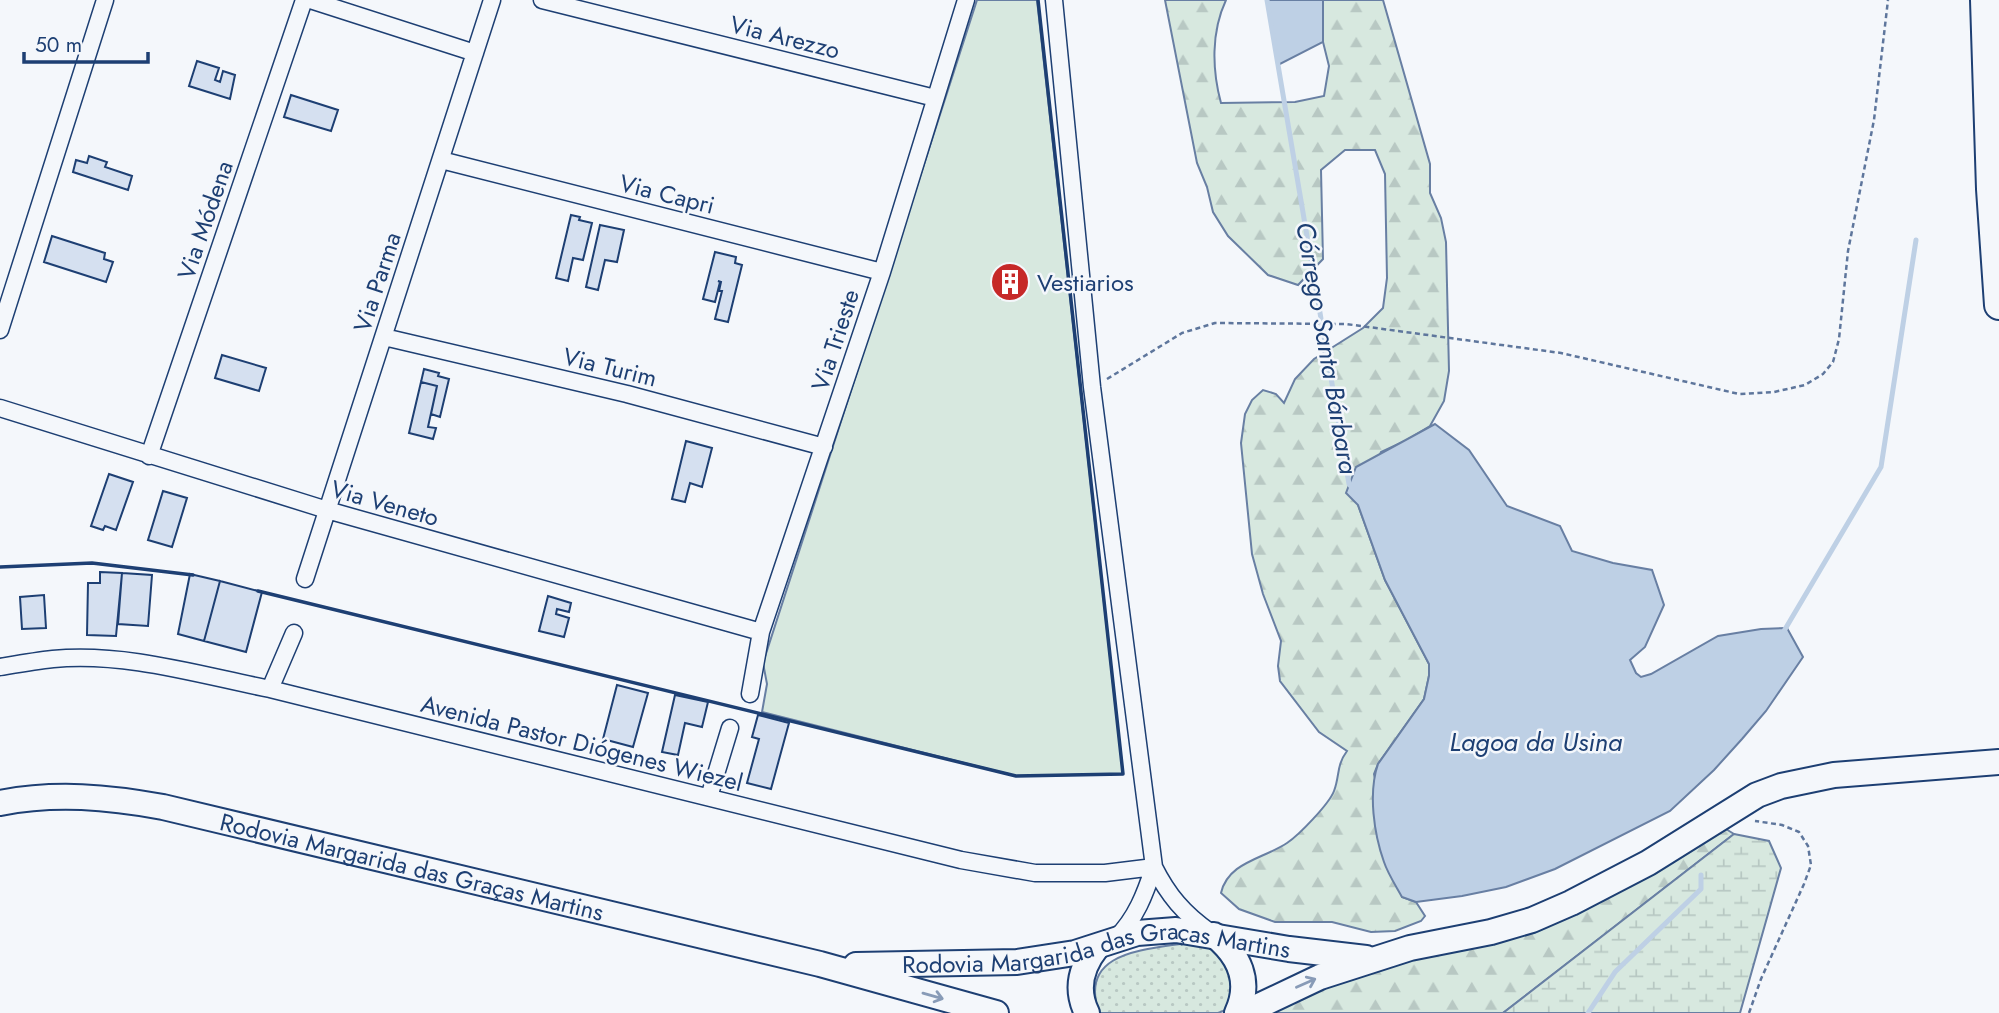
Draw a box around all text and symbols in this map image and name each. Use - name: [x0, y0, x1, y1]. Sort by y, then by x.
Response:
- street label: Via Arezzo: [726, 6, 844, 68]
- scale bar: [24, 21, 149, 65]
- text: 50 m: [35, 30, 82, 60]
- street label: Via Módena: [168, 156, 242, 284]
- street label: Via Capri: [616, 165, 718, 223]
- water label: Córrego Santa Bárbara: [1286, 219, 1368, 478]
- street label: Via Parma: [344, 227, 410, 337]
- building icon: Vestiarios: [989, 261, 1031, 303]
- place label: Vestiarios: [1037, 265, 1134, 300]
- street label: Via Trieste: [802, 285, 868, 395]
- street label: Via Turim: [559, 338, 661, 396]
- street label: Via Veneto: [327, 471, 443, 535]
- street label: Avenida Pastor Diógenes Wiezel: [417, 686, 747, 800]
- water label: Lagoa da Usina: [1450, 723, 1623, 761]
- street label: Rodovia Margarida das Graças Martins: [216, 804, 607, 929]
- street label: Rodovia Margarida das Graças Martins: [902, 912, 1293, 982]
- one-way arrow: [1294, 976, 1316, 989]
- one-way arrow: [921, 990, 944, 1003]

